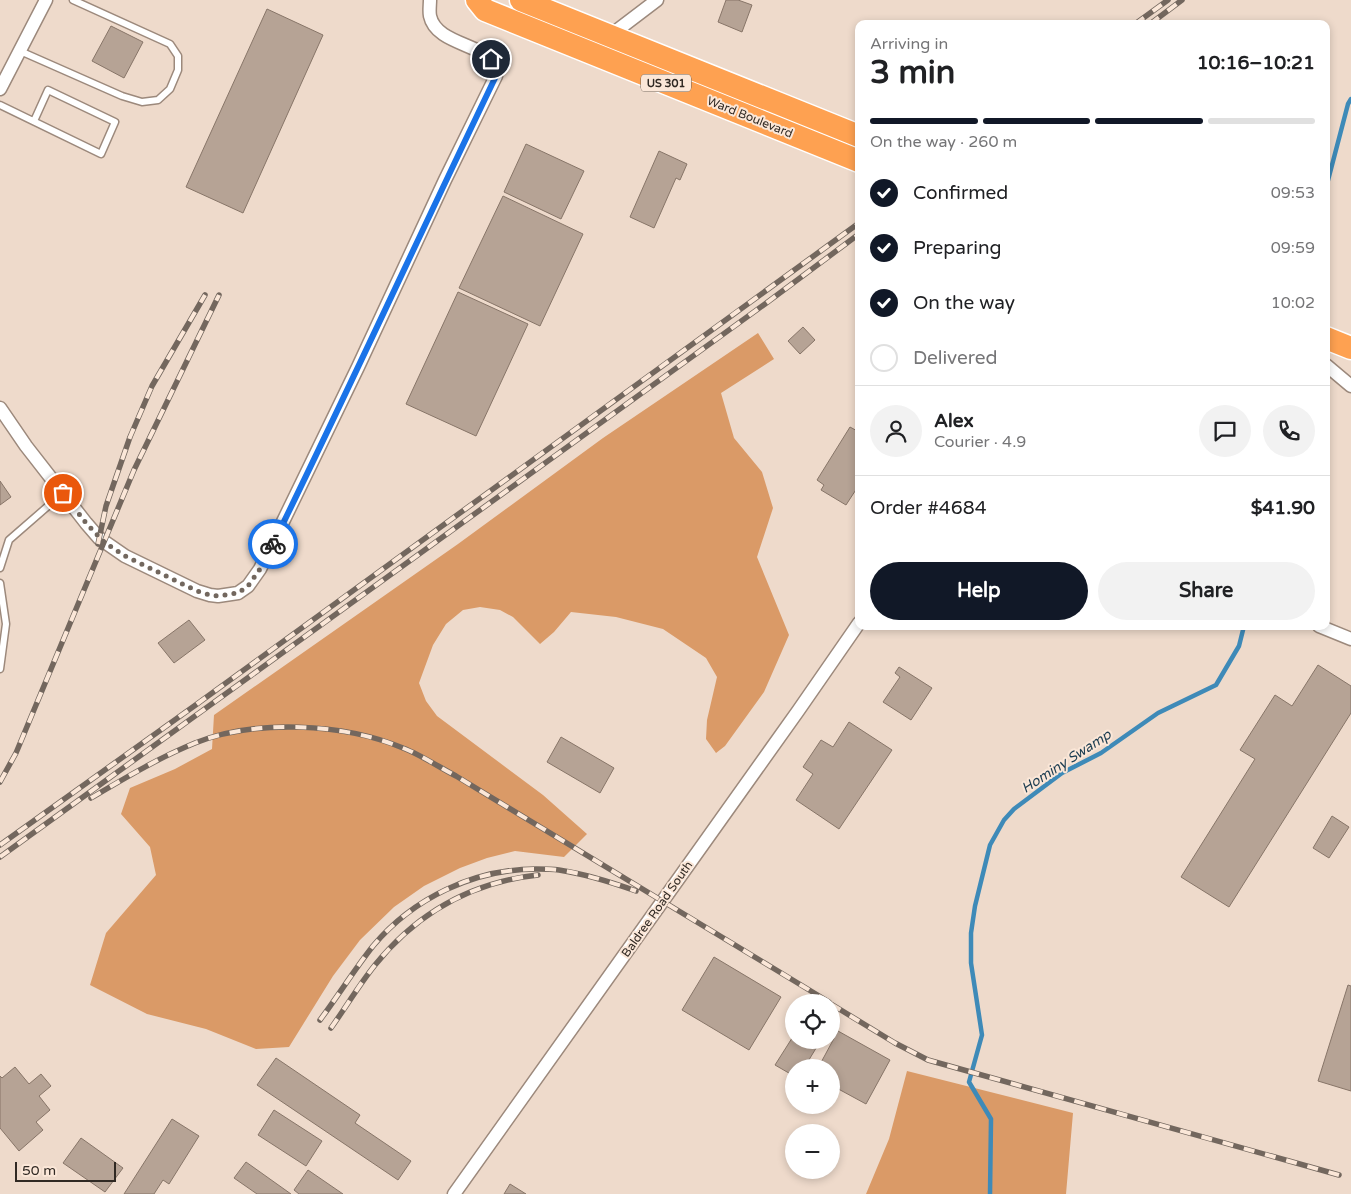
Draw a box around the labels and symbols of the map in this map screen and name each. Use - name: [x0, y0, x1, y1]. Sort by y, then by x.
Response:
- pin: [470, 38, 512, 80]
- road number: US 301: [641, 75, 691, 92]
- street label: Ward Boulevard: [705, 93, 795, 141]
- pin: [42, 472, 84, 514]
- courier: [248, 519, 298, 569]
- water label: Hominy Swamp: [1018, 725, 1115, 797]
- street label: Baldree Road South: [619, 858, 695, 960]
- scale bar: [15, 1159, 116, 1182]

